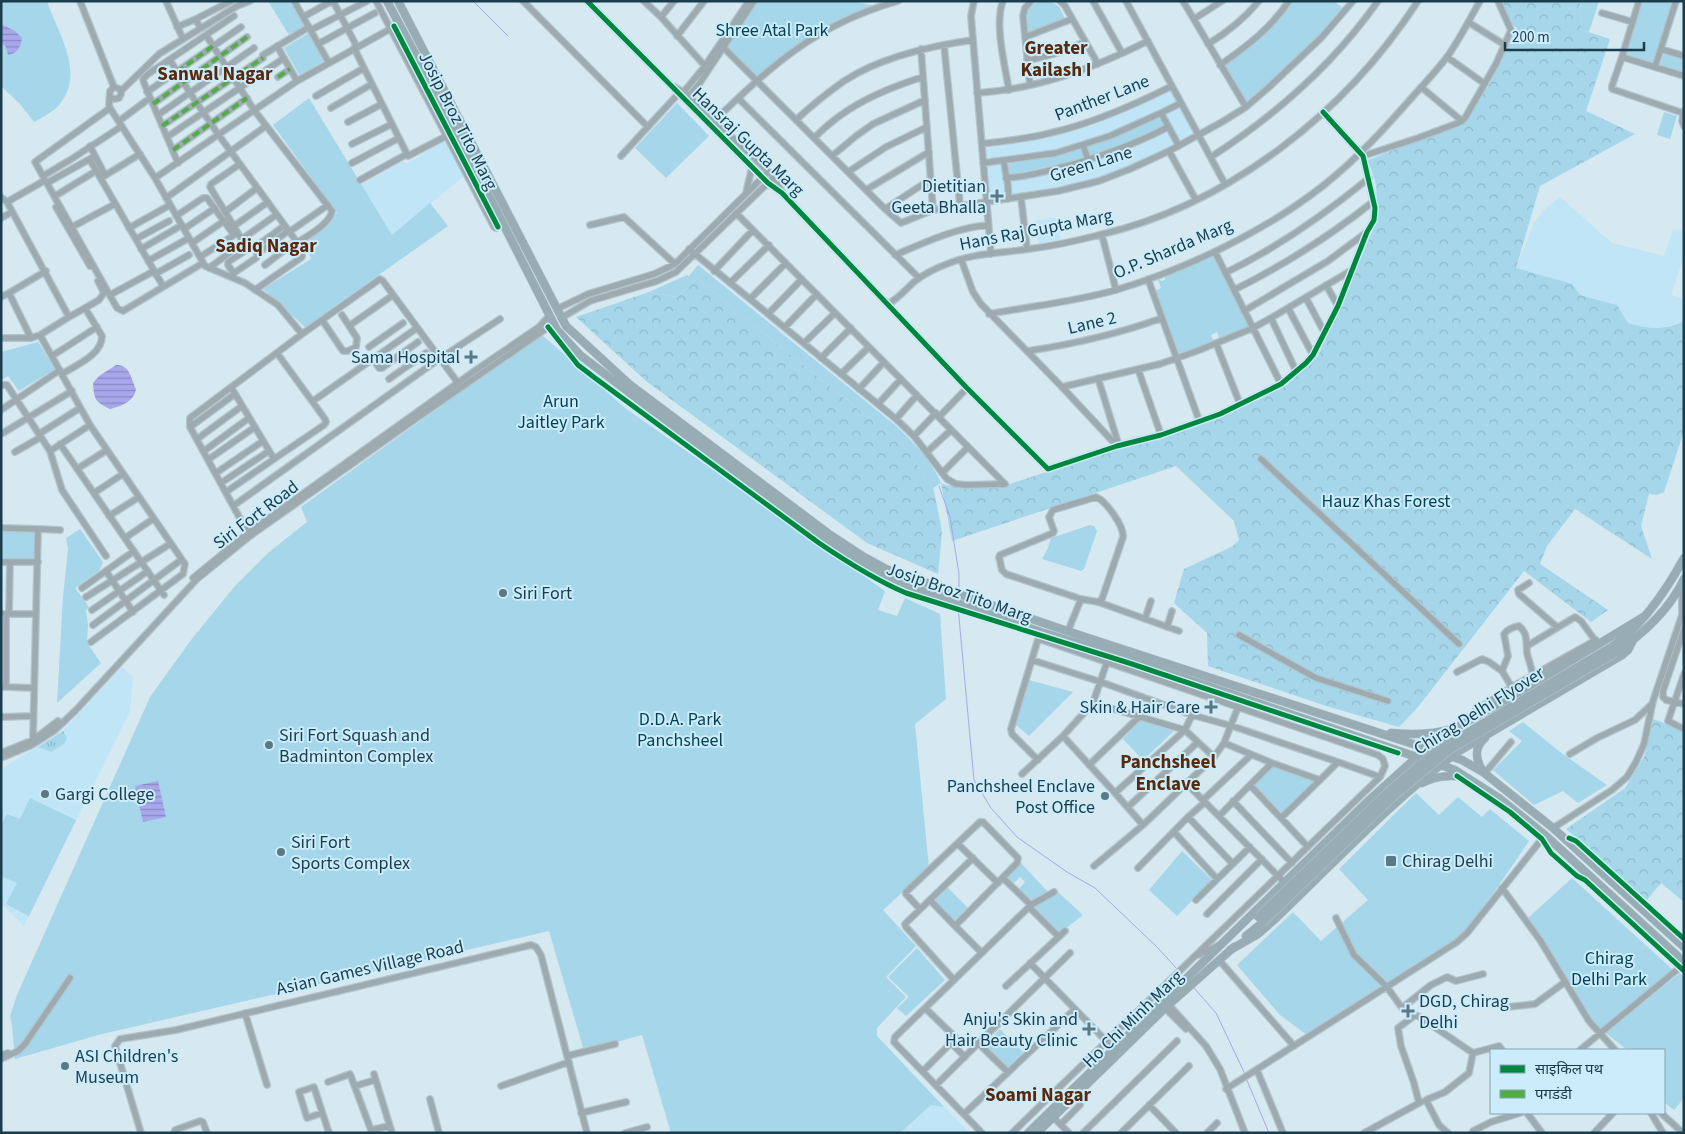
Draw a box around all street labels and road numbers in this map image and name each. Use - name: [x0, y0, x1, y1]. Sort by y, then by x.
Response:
- street label: Josip Broz Tito Marg: [412, 48, 504, 194]
- street label: Panther Lane: [1051, 68, 1153, 128]
- street label: Hansraj Gupta Marg: [686, 82, 810, 202]
- street label: Green Lane: [1047, 140, 1135, 188]
- street label: Hans Raj Gupta Marg: [957, 203, 1115, 257]
- street label: O.P. Sharda Marg: [1110, 213, 1236, 285]
- street label: Lane 2: [1065, 305, 1119, 341]
- street label: Siri Fort Road: [208, 475, 304, 555]
- street label: Josip Broz Tito Marg: [883, 556, 1035, 630]
- street label: Chirag Delhi Flyover: [1409, 660, 1550, 761]
- street label: Asian Games Village Road: [274, 934, 466, 1002]
- street label: Ho Chi Minh Marg: [1077, 964, 1189, 1074]

